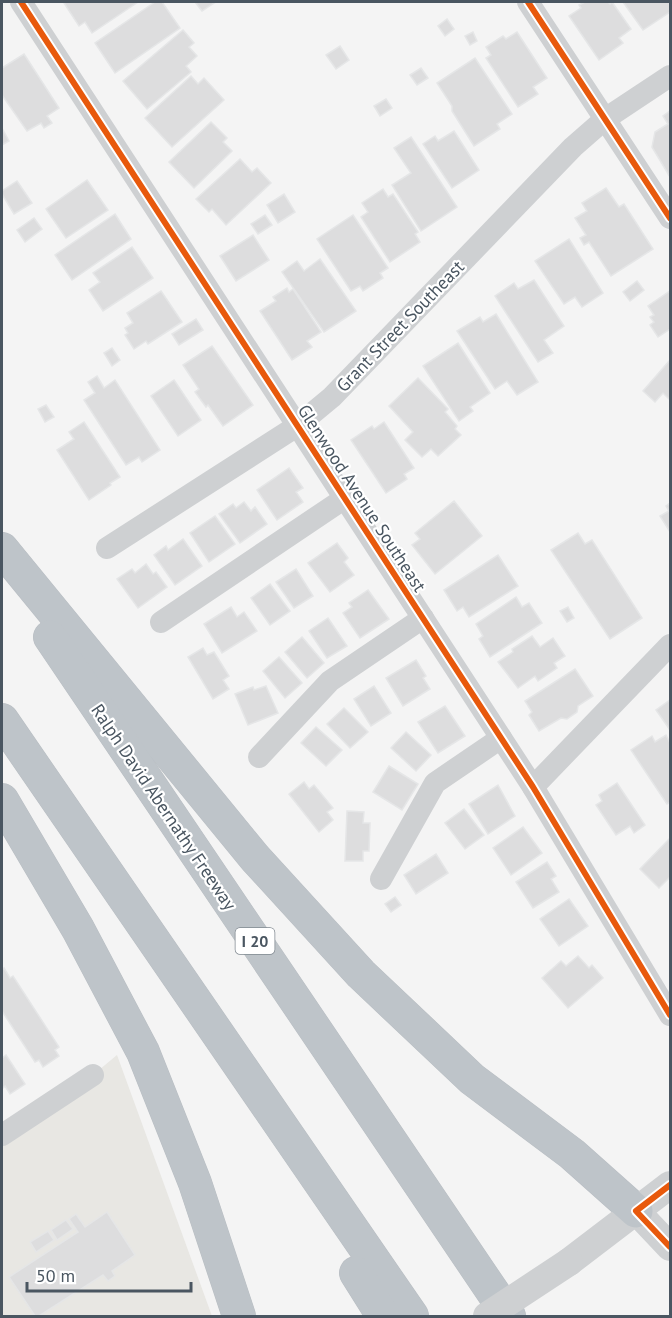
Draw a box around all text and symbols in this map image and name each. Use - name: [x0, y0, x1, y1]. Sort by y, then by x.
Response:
- street label: Grant Street Southeast: [331, 255, 469, 397]
- street label: Glenwood Avenue Southeast: [293, 400, 431, 596]
- street label: Ralph David Abernathy Freeway: [86, 699, 242, 915]
- road number: I 20: [236, 928, 274, 954]
- scale bar: [27, 1255, 190, 1293]
- text: 50 m: [36, 1264, 75, 1287]

